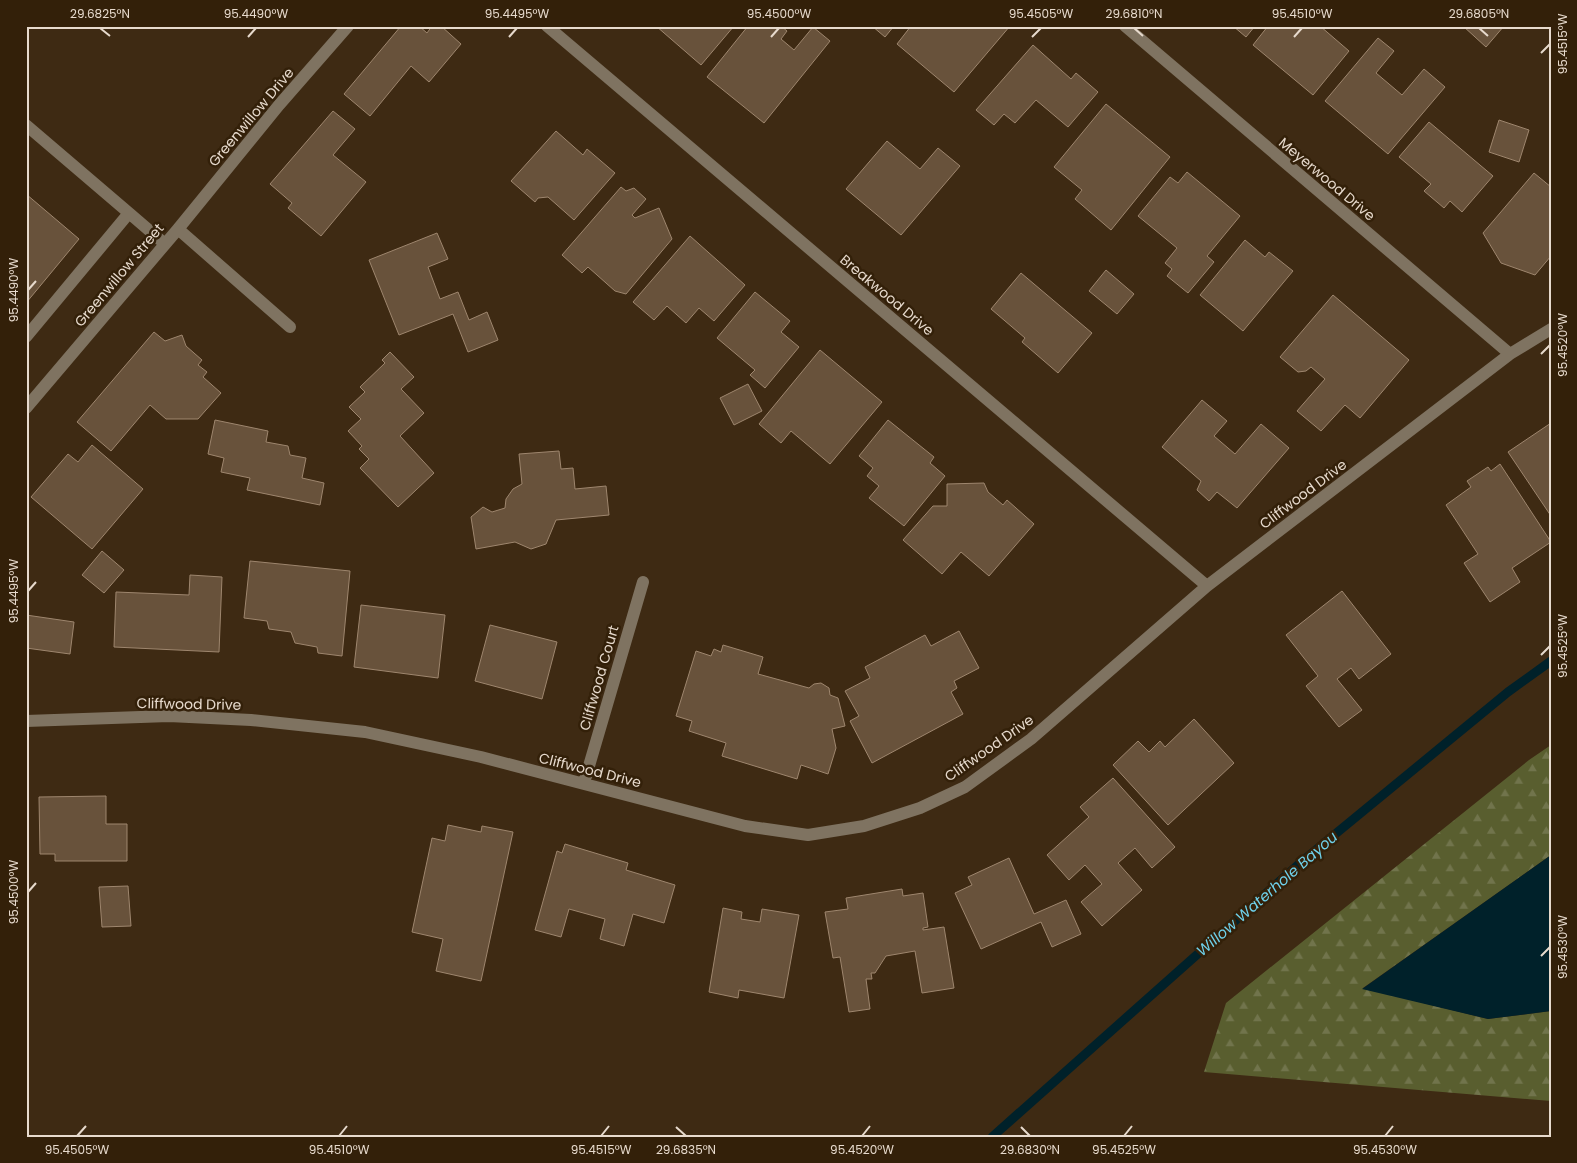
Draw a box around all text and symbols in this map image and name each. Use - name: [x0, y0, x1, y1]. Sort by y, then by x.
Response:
- text: 29.6825°N: [70, 5, 130, 22]
- text: 95.4490°W: [224, 5, 289, 22]
- text: 95.4495°W: [485, 5, 550, 22]
- text: 95.4500°W: [747, 5, 811, 22]
- text: 95.4505°W: [1009, 5, 1073, 22]
- text: 29.6810°N: [1106, 5, 1162, 22]
- text: 95.4510°W: [1272, 5, 1333, 22]
- text: 29.6805°N: [1449, 5, 1509, 22]
- text: 95.4515°W: [1554, 13, 1571, 74]
- street label: Greenwillow Drive: [204, 63, 299, 171]
- street label: Meyerwood Drive: [1275, 133, 1380, 226]
- street label: Greenwillow Street: [70, 219, 168, 331]
- street label: Breakwood Drive: [836, 250, 938, 340]
- text: 95.4490°W: [5, 257, 22, 322]
- text: 95.4520°W: [1554, 313, 1571, 377]
- street label: Cliffwood Drive: [1255, 454, 1351, 533]
- text: 95.4495°W: [5, 558, 22, 623]
- text: 95.4525°W: [1554, 614, 1571, 678]
- street label: Cliffwood Court: [574, 623, 624, 733]
- street label: Cliffwood Drive: [137, 693, 242, 715]
- street label: Cliffwood Drive: [940, 710, 1038, 786]
- street label: Cliffwood Drive: [537, 748, 643, 792]
- water label: Willow Waterhole Bayou: [1192, 826, 1342, 961]
- text: 95.4500°W: [5, 860, 22, 924]
- text: 95.4530°W: [1554, 915, 1571, 979]
- text: 95.4505°W: [45, 1141, 109, 1158]
- text: 95.4510°W: [309, 1141, 370, 1158]
- text: 95.4515°W: [571, 1141, 632, 1158]
- text: 29.6835°N: [656, 1141, 716, 1158]
- text: 95.4520°W: [830, 1141, 894, 1158]
- text: 29.6830°N: [1000, 1141, 1060, 1158]
- text: 95.4525°W: [1092, 1141, 1156, 1158]
- text: 95.4530°W: [1353, 1141, 1417, 1158]

